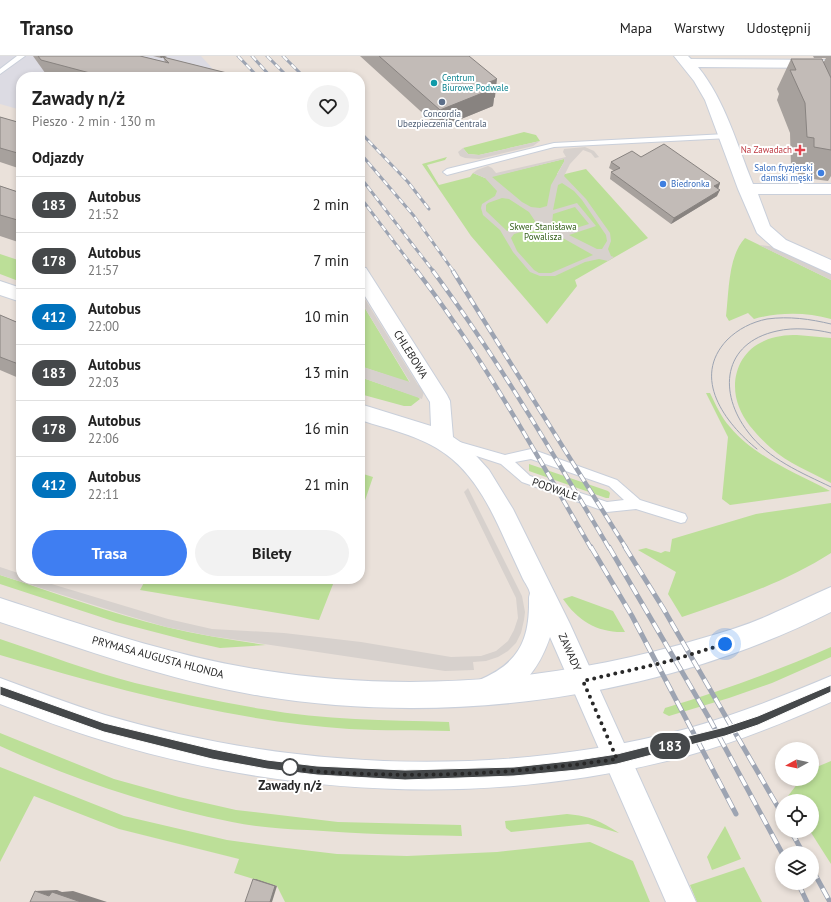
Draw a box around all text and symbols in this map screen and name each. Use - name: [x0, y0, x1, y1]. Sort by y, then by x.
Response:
- text: Transo: [20, 16, 73, 40]
- text: Mapa: [620, 19, 652, 37]
- text: Warstwy: [674, 19, 725, 37]
- text: Udostępnij: [747, 19, 811, 37]
- place label: Centrum Biurowe Podwale: [442, 72, 509, 93]
- marker: Centrum Biurowe Podwale: [429, 78, 439, 88]
- button: heart: [307, 85, 349, 127]
- text: Zawady n/ż: [32, 86, 125, 110]
- marker: Concordia Ubezpieczenia Centrala: [437, 97, 447, 107]
- place label: Concordia Ubezpieczenia Centrala: [397, 108, 487, 129]
- text: Pieszo · 2 min · 130 m: [32, 113, 155, 130]
- place label: Na Zawadach: [741, 144, 792, 155]
- marker: Na Zawadach: [795, 145, 805, 155]
- text: Odjazdy: [32, 148, 84, 167]
- place label: Salon fryzjerski damski męski: [754, 162, 813, 183]
- marker: Salon fryzjerski damski męski: [816, 168, 826, 178]
- place label: Biedronka: [671, 178, 710, 189]
- marker: Biedronka: [658, 179, 668, 189]
- text: Autobus: [88, 187, 141, 206]
- text: 2 min: [312, 195, 349, 214]
- text: 183: [42, 196, 66, 214]
- text: 21:52: [88, 206, 119, 223]
- park label: Skwer Stanisława Powalisza: [509, 221, 577, 242]
- text: Autobus: [88, 243, 141, 262]
- text: 7 min: [313, 251, 349, 270]
- text: 178: [42, 252, 66, 270]
- text: 21:57: [88, 262, 119, 279]
- text: Autobus: [88, 299, 141, 318]
- text: 10 min: [304, 307, 349, 326]
- text: 412: [42, 308, 66, 326]
- text: 22:00: [88, 318, 119, 335]
- street label: CHLEBOWA: [391, 327, 432, 381]
- text: Autobus: [88, 355, 141, 374]
- text: 13 min: [304, 363, 349, 382]
- text: 183: [42, 364, 66, 382]
- text: 22:03: [88, 374, 119, 391]
- text: Autobus: [88, 411, 141, 430]
- text: 16 min: [304, 419, 349, 438]
- text: 178: [42, 420, 66, 438]
- text: 22:06: [88, 430, 119, 447]
- text: Autobus: [88, 467, 141, 486]
- text: 21 min: [304, 475, 349, 494]
- street label: PODWALE: [530, 475, 580, 503]
- text: 412: [42, 476, 66, 494]
- text: 22:11: [88, 486, 119, 503]
- button: Trasa: [32, 530, 187, 576]
- button: Bilety: [195, 530, 349, 576]
- street label: ZAWADY: [555, 631, 585, 674]
- street label: PRYMASA AUGUSTA HLONDA: [91, 633, 226, 682]
- your location: [715, 634, 735, 654]
- line badge: 183: [647, 733, 693, 759]
- text: 183: [658, 737, 682, 755]
- north arrow: [775, 742, 819, 786]
- map controls: [775, 742, 819, 890]
- marker: Zawady n/ż: [281, 758, 299, 776]
- place label: Zawady n/ż: [258, 777, 322, 794]
- button: locate: [775, 794, 819, 838]
- button: layers: [775, 846, 819, 890]

